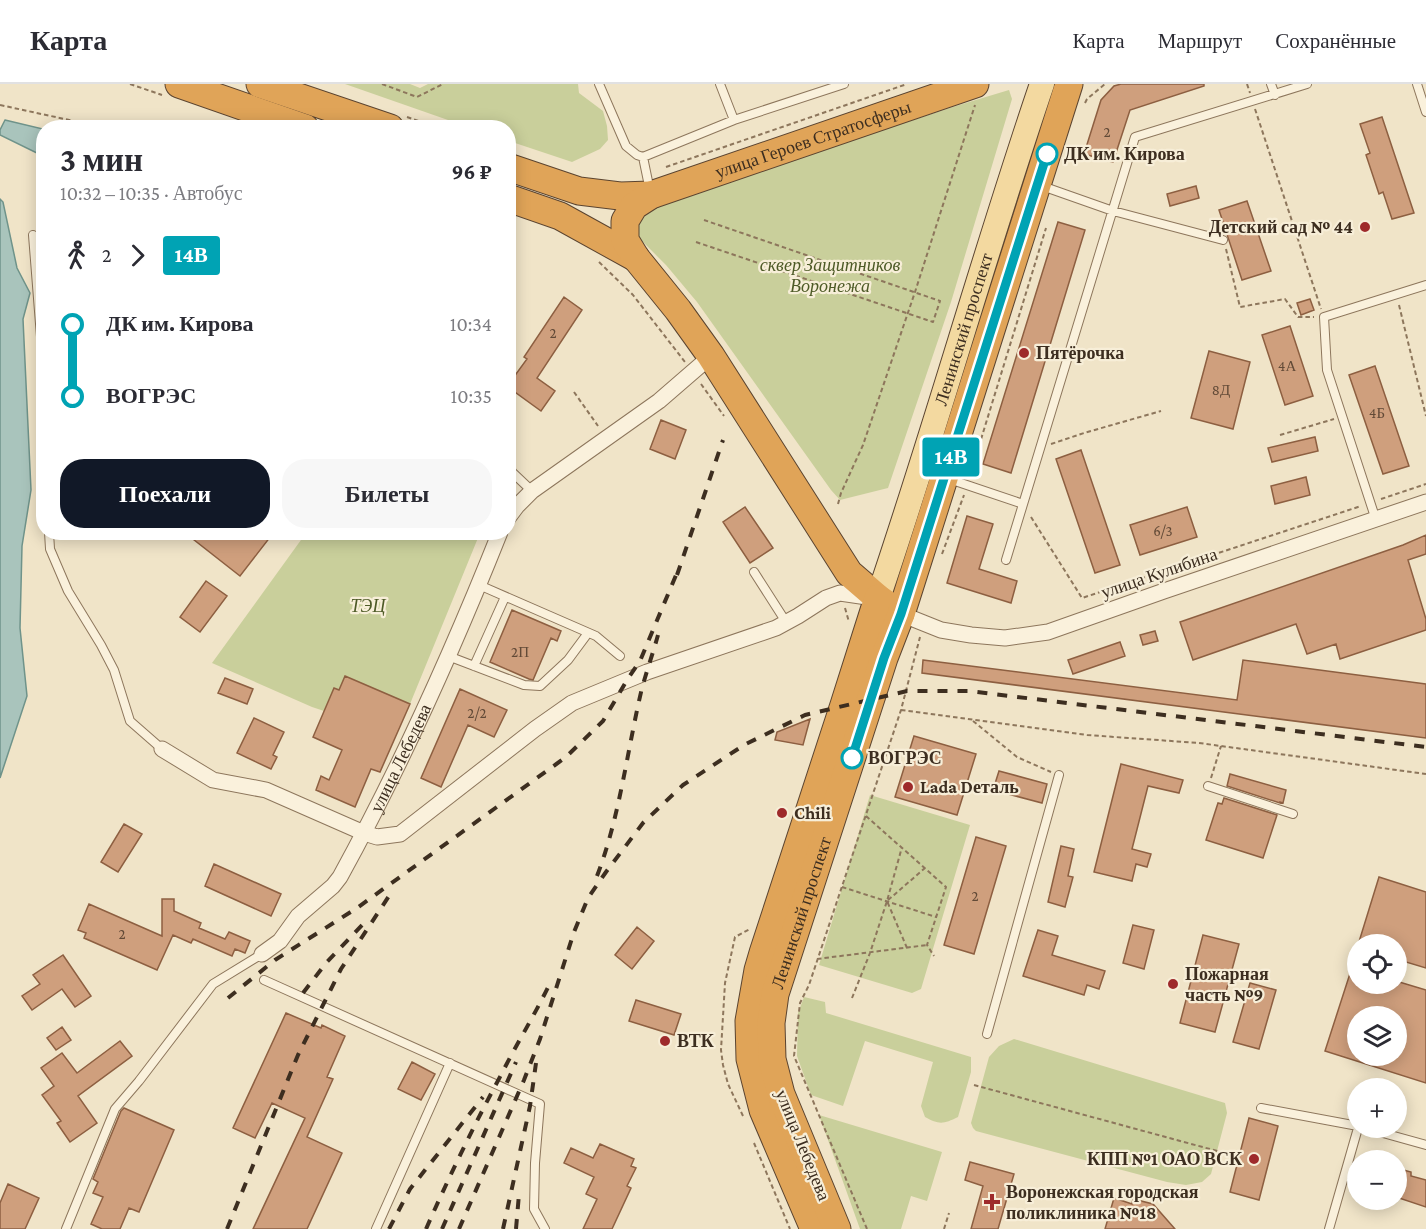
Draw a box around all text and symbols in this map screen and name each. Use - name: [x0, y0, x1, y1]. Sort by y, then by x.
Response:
- text: Карта: [30, 25, 107, 56]
- text: Карта: [1073, 29, 1125, 53]
- text: Маршрут: [1158, 29, 1242, 53]
- text: Сохранённые: [1275, 29, 1396, 53]
- street label: улица Героев Стратосферы: [713, 97, 913, 182]
- house number: 2: [1103, 124, 1111, 140]
- text: 3 мин: [60, 141, 143, 178]
- marker: ДК им. Кирова: [1036, 143, 1058, 165]
- place label: ДК им. Кирова: [1064, 144, 1185, 164]
- text: 96 ₽: [452, 159, 492, 184]
- text: 10:32 – 10:35 · Автобус: [60, 182, 243, 204]
- place label: Детский сад № 44: [1209, 217, 1353, 237]
- marker: Детский сад № 44: [1358, 220, 1372, 234]
- icon: walk: [60, 239, 93, 272]
- icon: forward: [121, 239, 154, 272]
- text: 14В: [175, 243, 208, 267]
- text: 2: [102, 244, 112, 266]
- street label: Ленинский проспект: [931, 250, 997, 408]
- park label: сквер Защитников Воронежа: [760, 255, 900, 296]
- text: ДК им. Кирова: [106, 311, 254, 336]
- text: 10:34: [450, 313, 492, 335]
- house number: 2: [549, 325, 557, 341]
- place label: Пятёрочка: [1036, 343, 1124, 363]
- marker: Пятёрочка: [1017, 346, 1031, 360]
- house number: 4А: [1278, 358, 1296, 374]
- house number: 8Д: [1212, 382, 1230, 398]
- text: ВОГРЭС: [106, 383, 196, 408]
- text: 10:35: [451, 385, 492, 407]
- house number: 4Б: [1369, 405, 1385, 421]
- line badge: 14В: [916, 438, 986, 476]
- text: 14В: [934, 445, 968, 469]
- button: Поехали: [60, 459, 270, 528]
- button: Билеты: [282, 459, 492, 528]
- house number: 6/3: [1153, 523, 1173, 539]
- street label: улица Кулибина: [1098, 544, 1220, 602]
- park label: ТЭЦ: [351, 596, 386, 616]
- house number: 2П: [511, 644, 529, 660]
- street label: улица Лебедева: [366, 701, 435, 816]
- house number: 2/2: [467, 705, 487, 721]
- marker: ВОГРЭС: [841, 747, 863, 769]
- place label: ВОГРЭС: [868, 748, 942, 768]
- place label: Lada Dеталь: [920, 777, 1019, 797]
- marker: Lada Dеталь: [901, 780, 915, 794]
- place label: Chili: [794, 803, 832, 823]
- marker: Chili: [775, 806, 789, 820]
- street label: Ленинский проспект: [767, 834, 835, 991]
- house number: 2: [971, 888, 979, 904]
- house number: 2: [118, 926, 126, 942]
- map controls: [1347, 934, 1407, 1210]
- button: locate: [1347, 934, 1407, 994]
- place label: Пожарная часть №9: [1185, 964, 1269, 1005]
- marker: Пожарная часть №9: [1166, 977, 1180, 991]
- button: layers: [1347, 1006, 1407, 1066]
- place label: ВТК: [677, 1031, 714, 1051]
- marker: ВТК: [658, 1034, 672, 1048]
- button: +: [1347, 1078, 1407, 1138]
- street label: улица Лебедева: [772, 1087, 834, 1203]
- place label: КПП №1 ОАО ВСК: [1087, 1149, 1242, 1169]
- button: −: [1347, 1150, 1407, 1210]
- marker: КПП №1 ОАО ВСК: [1247, 1152, 1261, 1166]
- place label: Воронежская городская поликлиника №18: [1006, 1182, 1199, 1223]
- marker: Воронежская городская поликлиника №18: [983, 1193, 1001, 1211]

